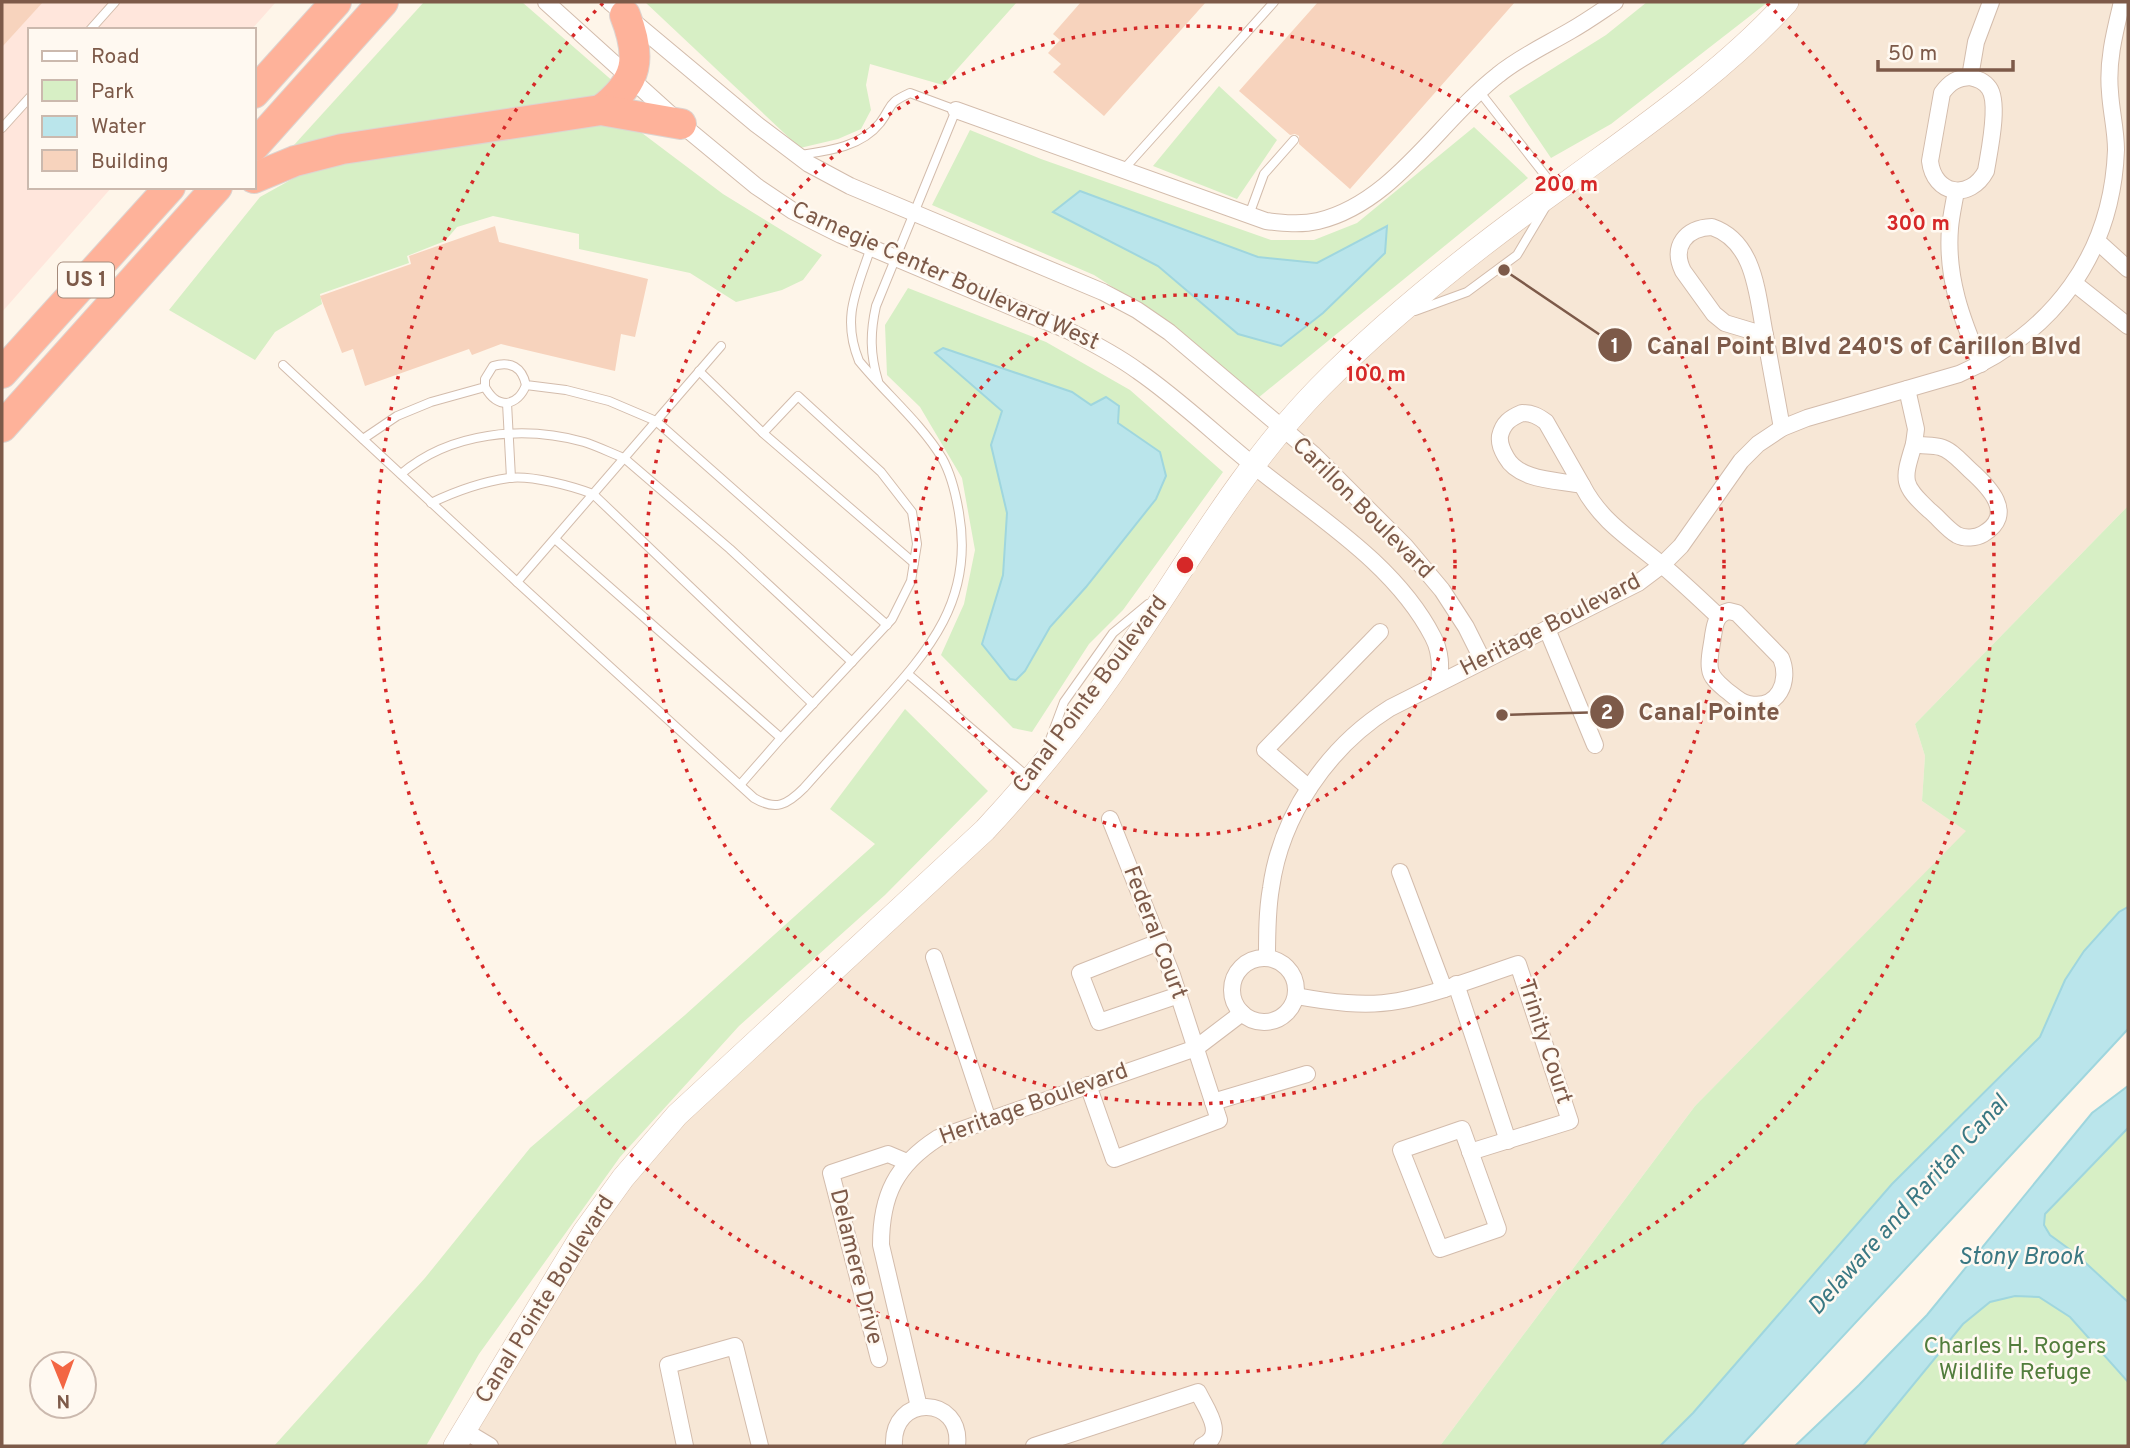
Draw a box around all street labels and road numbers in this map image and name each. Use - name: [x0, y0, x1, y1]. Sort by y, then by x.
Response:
- street label: Carnegie Center Boulevard West: [787, 196, 1103, 358]
- road number: US 1: [58, 262, 114, 298]
- street label: Carillon Boulevard: [1285, 432, 1439, 586]
- street label: Heritage Boulevard: [1456, 568, 1646, 684]
- street label: Canal Pointe Boulevard: [1007, 590, 1175, 800]
- street label: Federal Court: [1115, 862, 1193, 1004]
- street label: Trinity Court: [1510, 976, 1578, 1108]
- street label: Heritage Boulevard: [936, 1057, 1132, 1153]
- street label: Delamere Drive: [822, 1186, 888, 1348]
- street label: Canal Pointe Boulevard: [470, 1191, 622, 1409]

